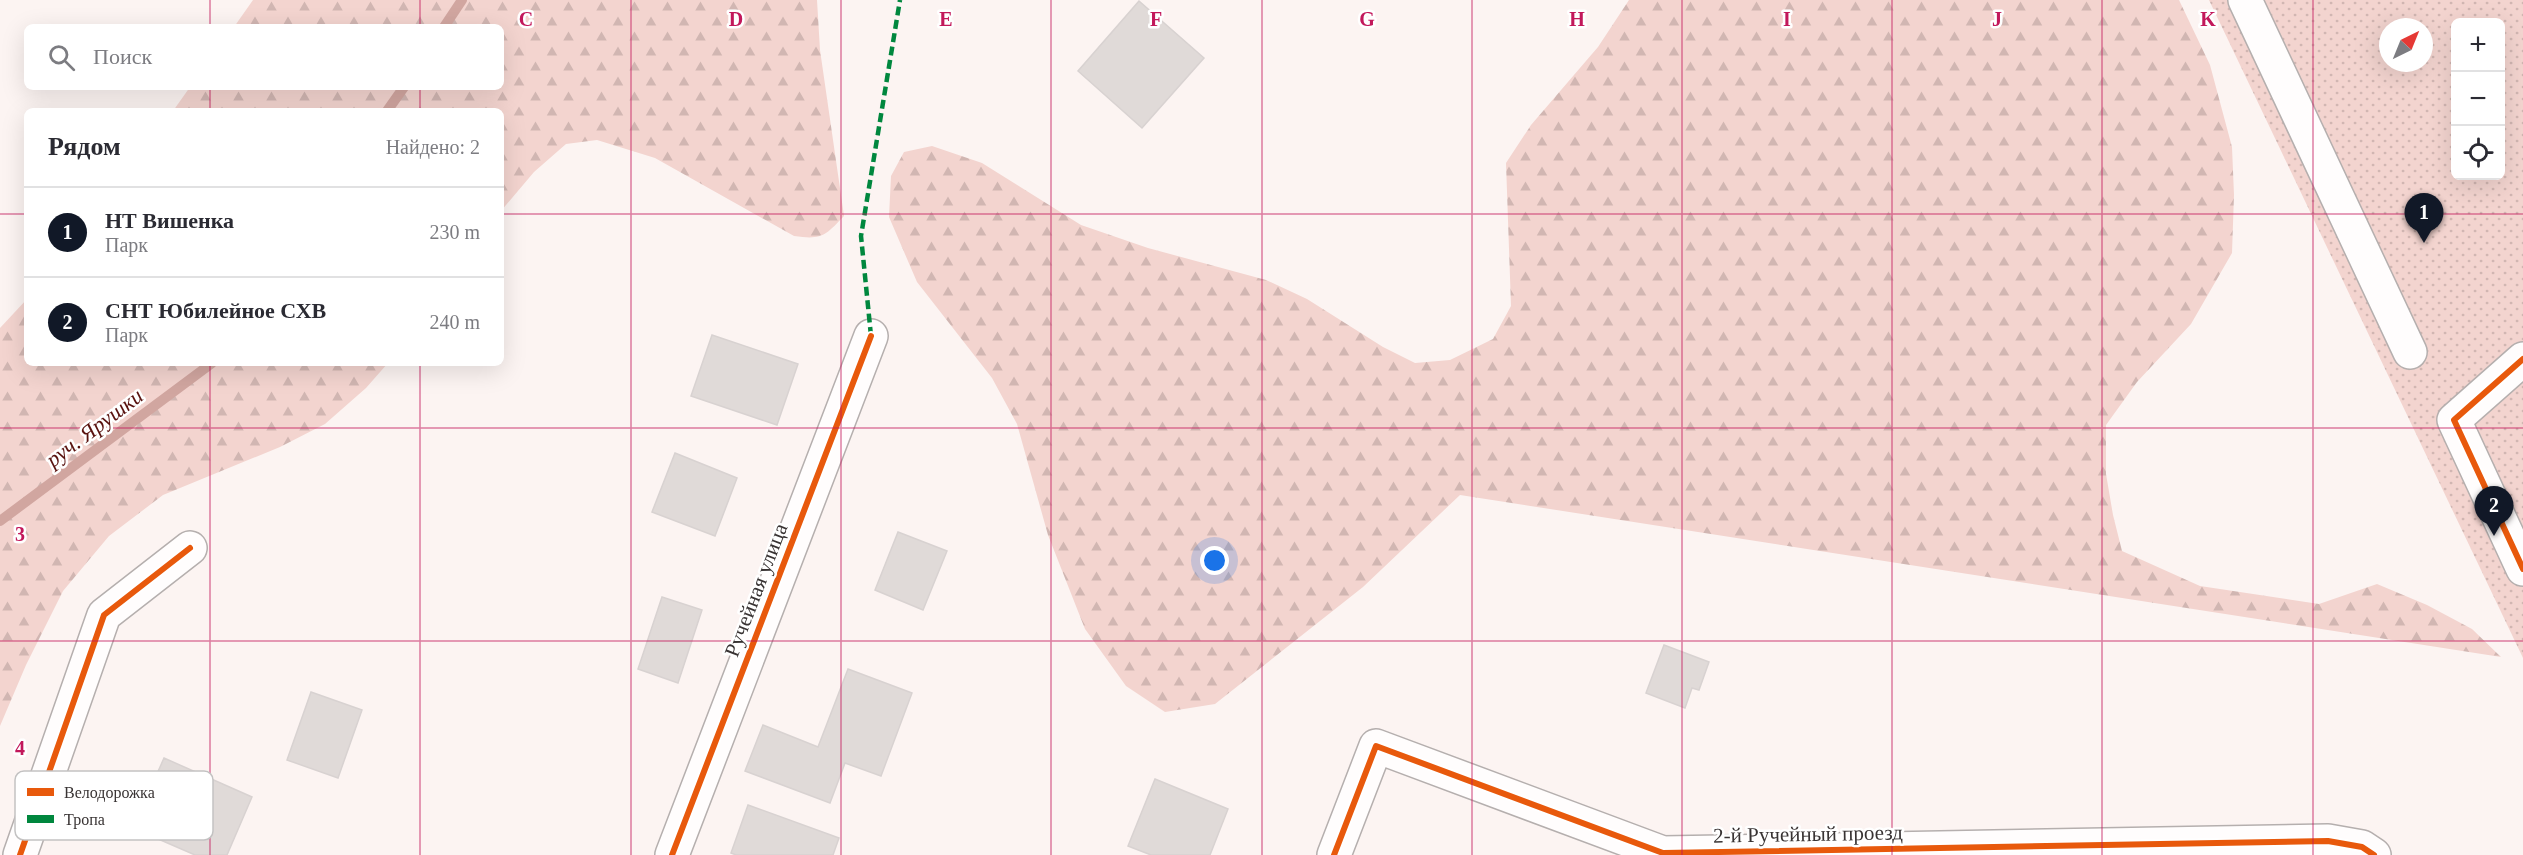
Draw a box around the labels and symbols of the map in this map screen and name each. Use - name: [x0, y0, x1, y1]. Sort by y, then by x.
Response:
- text: C: [519, 8, 533, 30]
- text: D: [729, 8, 743, 30]
- text: E: [939, 8, 953, 30]
- text: F: [1150, 8, 1162, 30]
- text: G: [1359, 8, 1375, 30]
- text: H: [1569, 8, 1585, 30]
- text: I: [1783, 8, 1791, 30]
- text: J: [1992, 8, 2002, 30]
- text: K: [2200, 8, 2216, 30]
- north arrow: [2379, 18, 2433, 72]
- pin: 1: [2404, 194, 2444, 243]
- water label: руч. Ярушки: [39, 383, 148, 473]
- pin: 2: [2474, 486, 2514, 536]
- street label: Ручейная улица: [720, 519, 793, 660]
- text: 3: [15, 523, 25, 545]
- your location: [1200, 546, 1229, 575]
- text: 4: [15, 737, 25, 759]
- legend: [15, 771, 213, 840]
- text: Велодорожка: [64, 784, 155, 802]
- text: Тропа: [64, 811, 105, 829]
- street label: 2-й Ручейный проезд: [1713, 820, 1903, 848]

